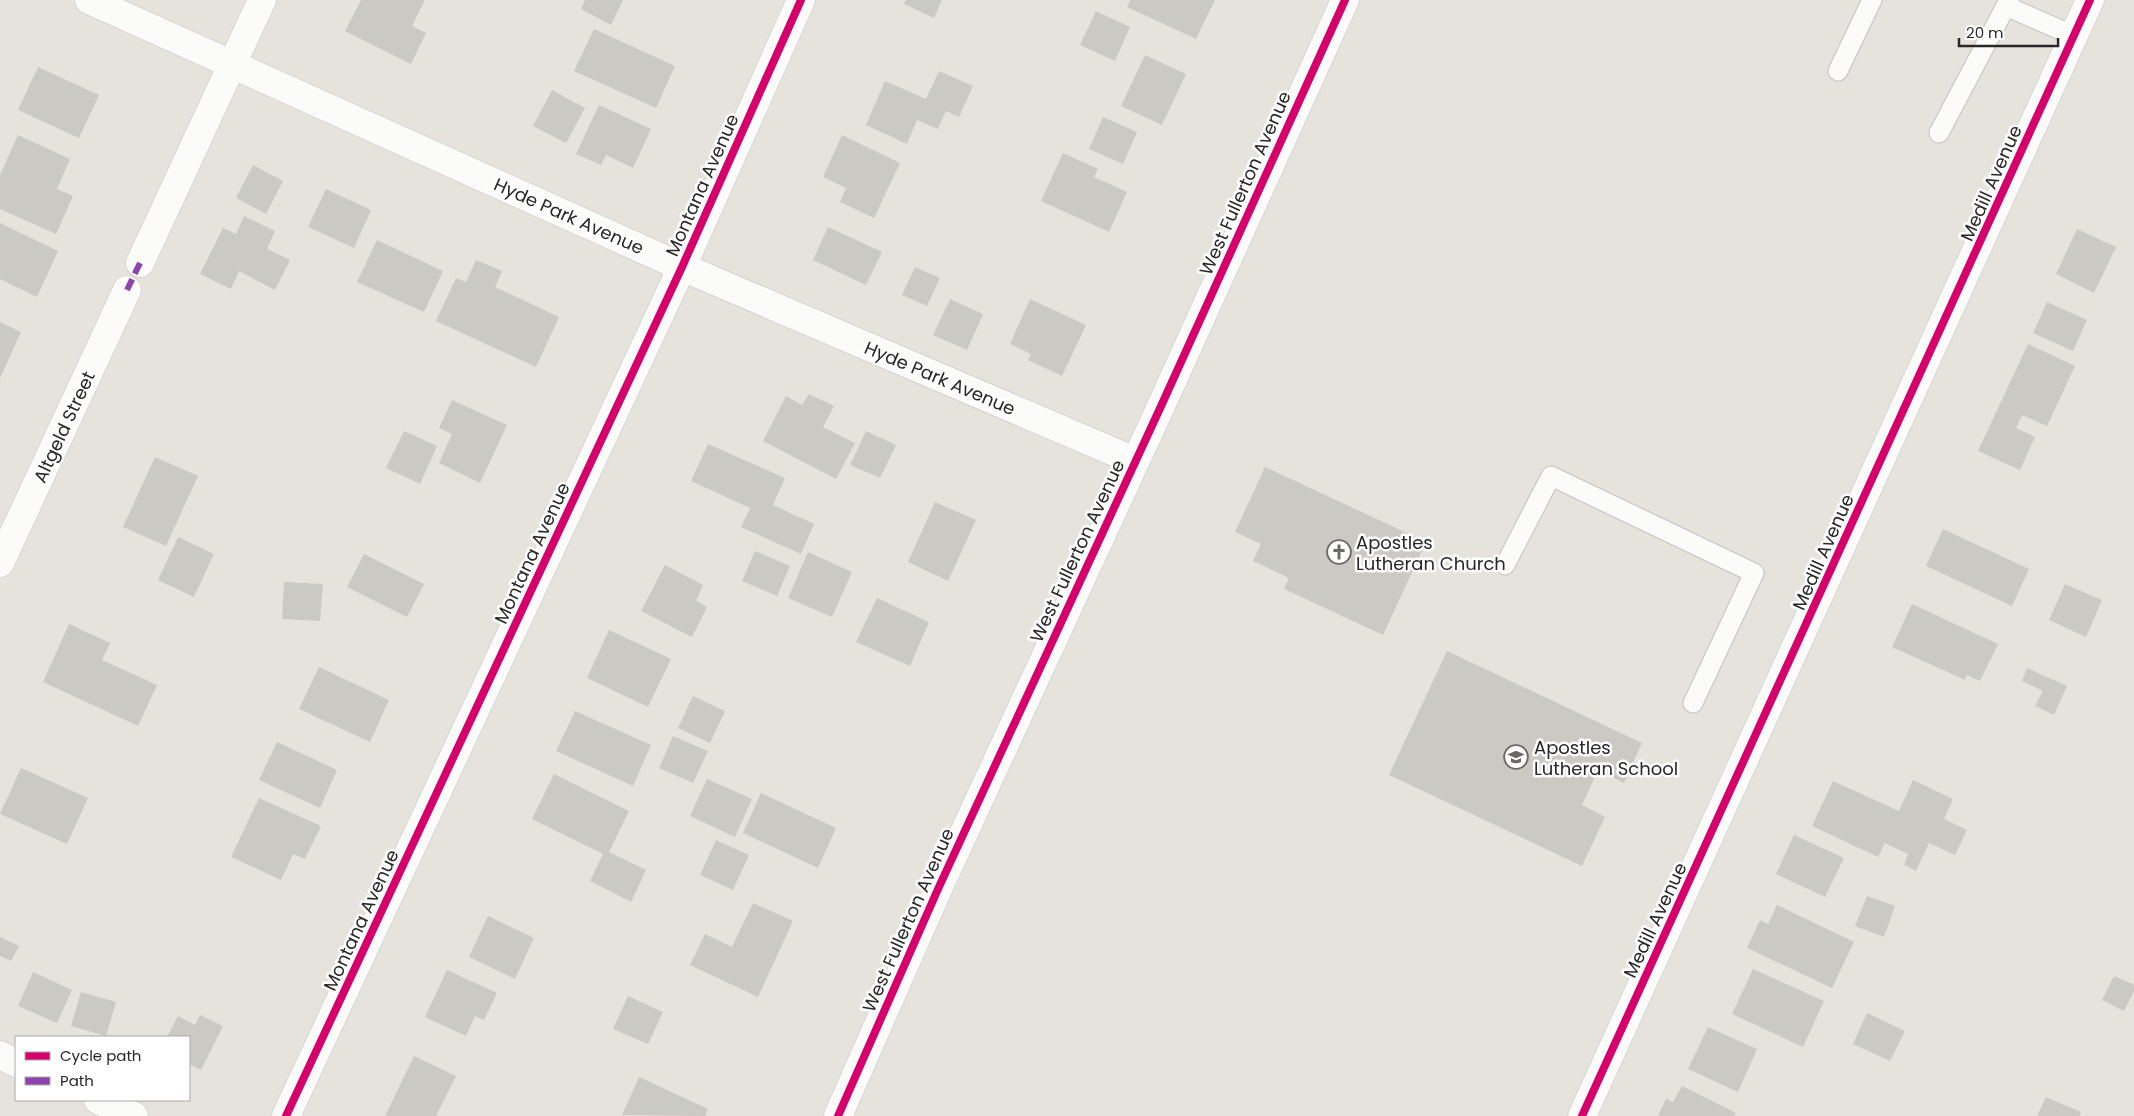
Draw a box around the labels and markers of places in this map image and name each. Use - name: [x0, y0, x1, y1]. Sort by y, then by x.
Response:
- place label: Apostles Lutheran Church: [1356, 530, 1506, 576]
- church icon: Apostles Lutheran Church: [1326, 539, 1352, 565]
- place label: Apostles Lutheran School: [1534, 735, 1678, 781]
- school or university icon: Apostles Lutheran School: [1503, 744, 1529, 770]

